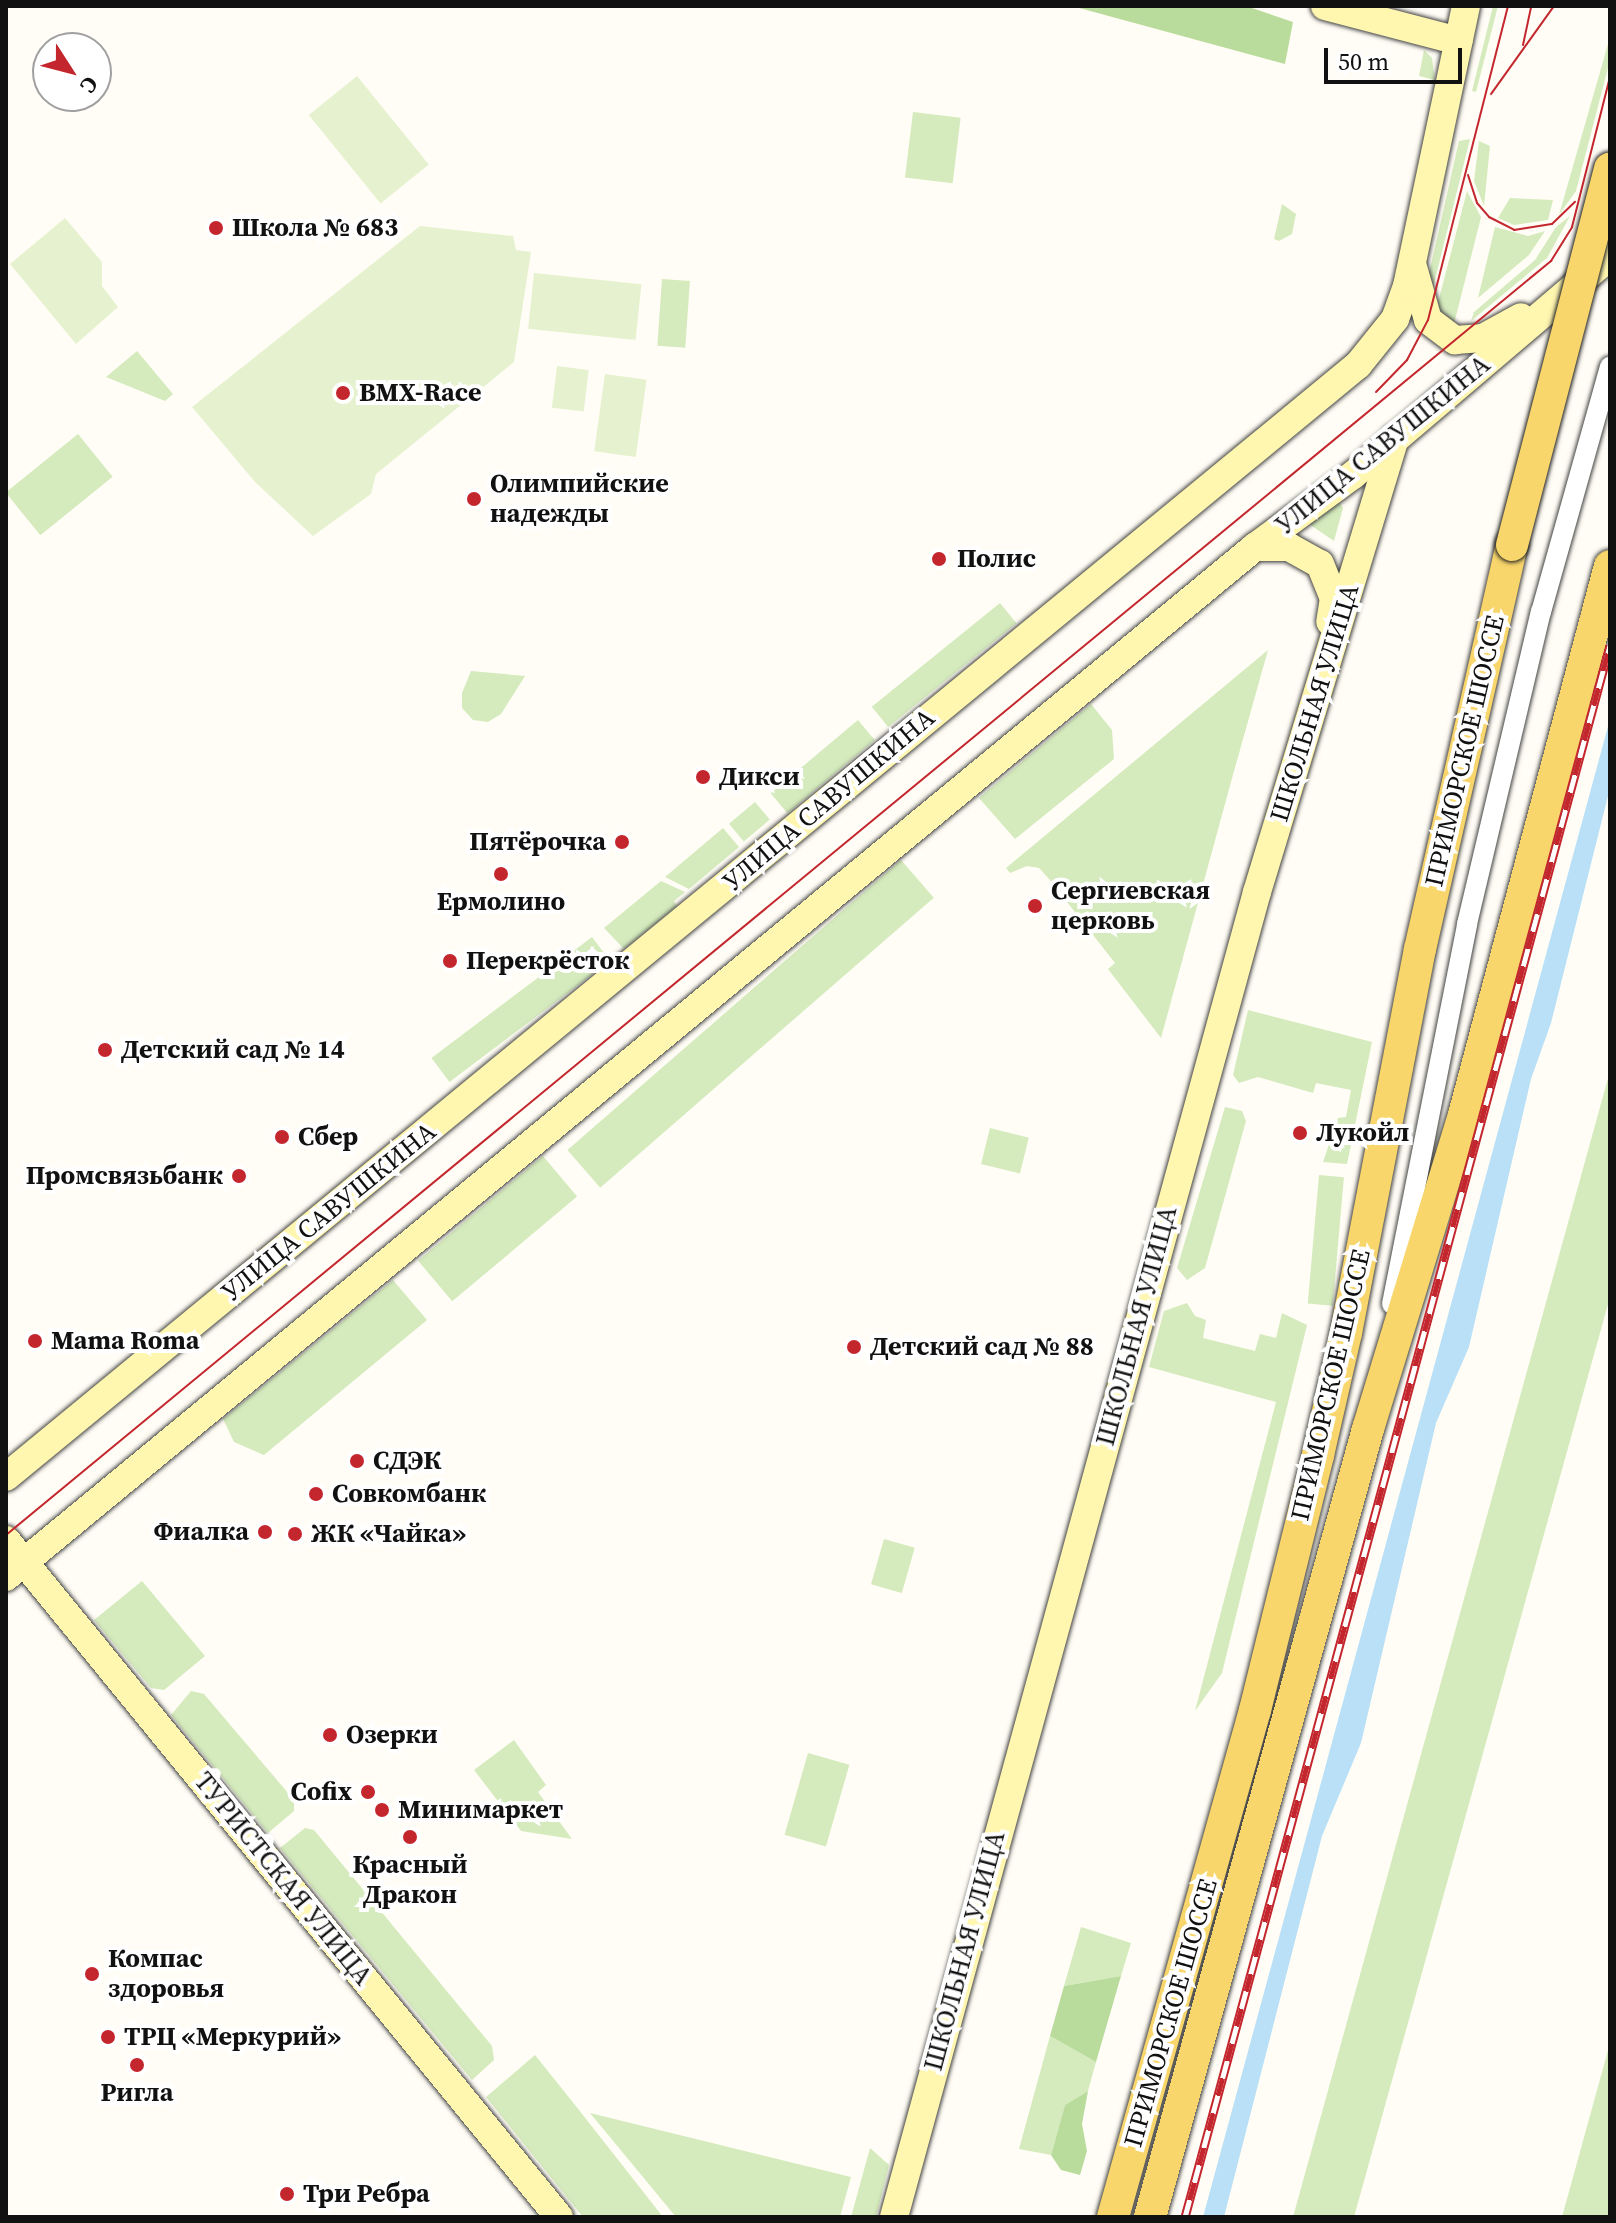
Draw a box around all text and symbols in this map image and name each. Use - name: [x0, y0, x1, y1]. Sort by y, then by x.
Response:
- north arrow: [32, 32, 112, 112]
- scale bar: [1328, 32, 1466, 82]
- text: 50 m: [1338, 45, 1389, 78]
- text: С: [74, 71, 106, 99]
- place label: Школа № 683: [232, 212, 398, 244]
- marker: Школа № 683: [207, 219, 225, 237]
- street label: УЛИЦА САВУШКИНА: [1270, 349, 1496, 541]
- place label: BMX-Race: [359, 377, 482, 409]
- marker: BMX-Race: [334, 384, 352, 402]
- place label: Олимпийские надежды: [490, 468, 669, 530]
- marker: Олимпийские надежды: [465, 490, 483, 508]
- place label: Полис: [957, 543, 1036, 575]
- marker: Полис: [928, 548, 950, 570]
- street label: ШКОЛЬНАЯ УЛИЦА: [1264, 580, 1366, 826]
- street label: ПРИМОРСКОЕ ШОССЕ: [1419, 612, 1511, 890]
- street label: УЛИЦА САВУШКИНА: [717, 702, 941, 898]
- place label: Дикси: [719, 761, 800, 793]
- marker: Дикси: [694, 768, 712, 786]
- place label: Пятёрочка: [469, 826, 606, 858]
- marker: Пятёрочка: [613, 833, 631, 851]
- marker: Ермолино: [492, 865, 510, 883]
- place label: Сергиевская церковь: [1051, 875, 1210, 936]
- place label: Ермолино: [437, 886, 565, 918]
- marker: Сергиевская церковь: [1026, 897, 1044, 915]
- place label: Перекрёсток: [466, 945, 630, 977]
- marker: Перекрёсток: [441, 952, 459, 970]
- place label: Детский сад № 14: [121, 1034, 345, 1066]
- marker: Детский сад № 14: [96, 1041, 114, 1059]
- street label: УЛИЦА САВУШКИНА: [216, 1116, 442, 1308]
- place label: Лукойл: [1316, 1117, 1409, 1149]
- place label: Сбер: [298, 1121, 358, 1153]
- marker: Лукойл: [1291, 1124, 1309, 1142]
- marker: Сбер: [273, 1128, 291, 1146]
- place label: Промсвязьбанк: [26, 1160, 223, 1192]
- marker: Промсвязьбанк: [230, 1167, 248, 1185]
- street label: ШКОЛЬНАЯ УЛИЦА: [1090, 1203, 1184, 1449]
- street label: ПРИМОРСКОЕ ШОССЕ: [1285, 1246, 1377, 1524]
- place label: Mama Roma: [51, 1325, 200, 1357]
- place label: Детский сад № 88: [870, 1331, 1094, 1363]
- marker: Mama Roma: [26, 1332, 44, 1350]
- marker: Детский сад № 88: [845, 1338, 863, 1356]
- place label: СДЭК: [373, 1445, 441, 1477]
- marker: СДЭК: [348, 1452, 366, 1470]
- place label: Совкомбанк: [332, 1478, 486, 1510]
- marker: Совкомбанк: [307, 1485, 325, 1503]
- place label: Фиалка: [153, 1516, 249, 1548]
- place label: ЖК «Чайка»: [311, 1518, 466, 1550]
- marker: Фиалка: [256, 1523, 274, 1541]
- marker: ЖК «Чайка»: [286, 1525, 304, 1543]
- place label: Озерки: [346, 1719, 438, 1751]
- marker: Озерки: [321, 1726, 339, 1744]
- street label: ТУРИСТСКАЯ УЛИЦА: [188, 1766, 378, 1992]
- place label: Cofix: [291, 1776, 352, 1808]
- marker: Cofix: [359, 1783, 377, 1801]
- place label: Минимаркет: [398, 1794, 563, 1826]
- marker: Минимаркет: [373, 1801, 391, 1819]
- marker: Красный Дракон: [401, 1828, 419, 1846]
- street label: ШКОЛЬНАЯ УЛИЦА: [918, 1828, 1012, 2074]
- place label: Красный Дракон: [352, 1849, 468, 1910]
- street label: ПРИМОРСКОЕ ШОССЕ: [1118, 1875, 1224, 2151]
- place label: Компас здоровья: [108, 1943, 224, 2004]
- marker: Компас здоровья: [83, 1965, 101, 1983]
- place label: ТРЦ «Меркурий»: [124, 2021, 341, 2053]
- marker: ТРЦ «Меркурий»: [99, 2028, 117, 2046]
- marker: Ригла: [128, 2056, 146, 2074]
- place label: Ригла: [101, 2077, 173, 2109]
- place label: Три Ребра: [303, 2178, 430, 2210]
- marker: Три Ребра: [278, 2185, 296, 2203]

